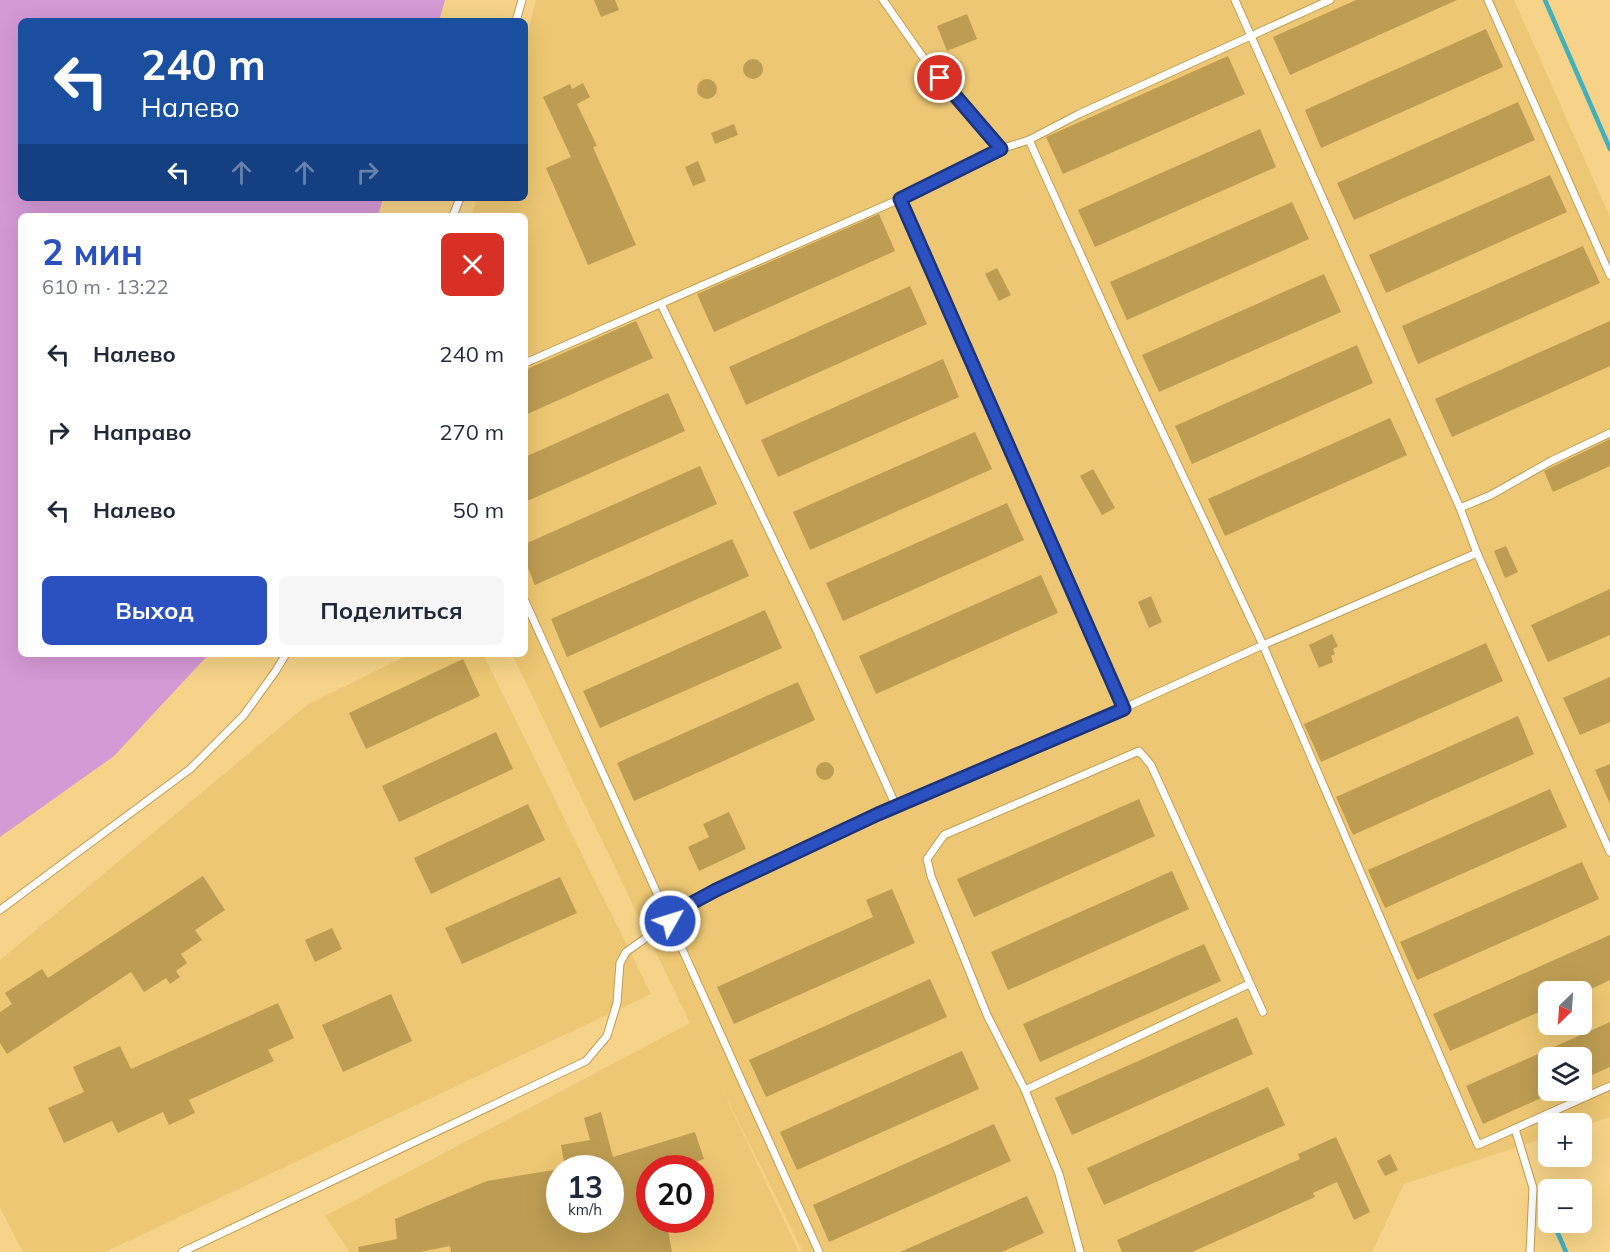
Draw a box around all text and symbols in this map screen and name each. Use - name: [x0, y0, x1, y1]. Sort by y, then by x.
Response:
- text: 240 m: [141, 38, 266, 91]
- icon: left: [42, 42, 120, 120]
- pin: [914, 52, 965, 103]
- icon: arrive: [923, 61, 956, 94]
- text: Налево: [141, 90, 240, 124]
- icon: left: [162, 156, 195, 189]
- icon: ahead: [225, 156, 258, 189]
- icon: ahead: [288, 156, 321, 189]
- icon: right: [351, 156, 384, 189]
- text: 2 мин: [42, 229, 143, 274]
- button: close: [441, 233, 504, 296]
- text: 610 m · 13:22: [42, 274, 168, 299]
- icon: left: [42, 338, 75, 371]
- text: Налево: [93, 340, 176, 368]
- text: 240 m: [439, 340, 504, 368]
- icon: right: [42, 416, 75, 449]
- text: Направо: [93, 418, 191, 446]
- text: 270 m: [439, 418, 504, 446]
- icon: left: [42, 494, 75, 527]
- text: Налево: [93, 496, 176, 524]
- text: 50 m: [453, 496, 504, 524]
- button: Выход: [42, 576, 267, 645]
- button: Поделиться: [279, 576, 504, 645]
- position arrow: [638, 889, 702, 953]
- north arrow: [1538, 981, 1592, 1035]
- map controls: [1538, 981, 1592, 1233]
- button: layers: [1538, 1047, 1592, 1101]
- button: +: [1538, 1113, 1592, 1167]
- speed limit sign: 20: [636, 1155, 714, 1233]
- text: 13: [567, 1168, 603, 1206]
- button: −: [1538, 1179, 1592, 1233]
- text: km/h: [568, 1200, 602, 1219]

